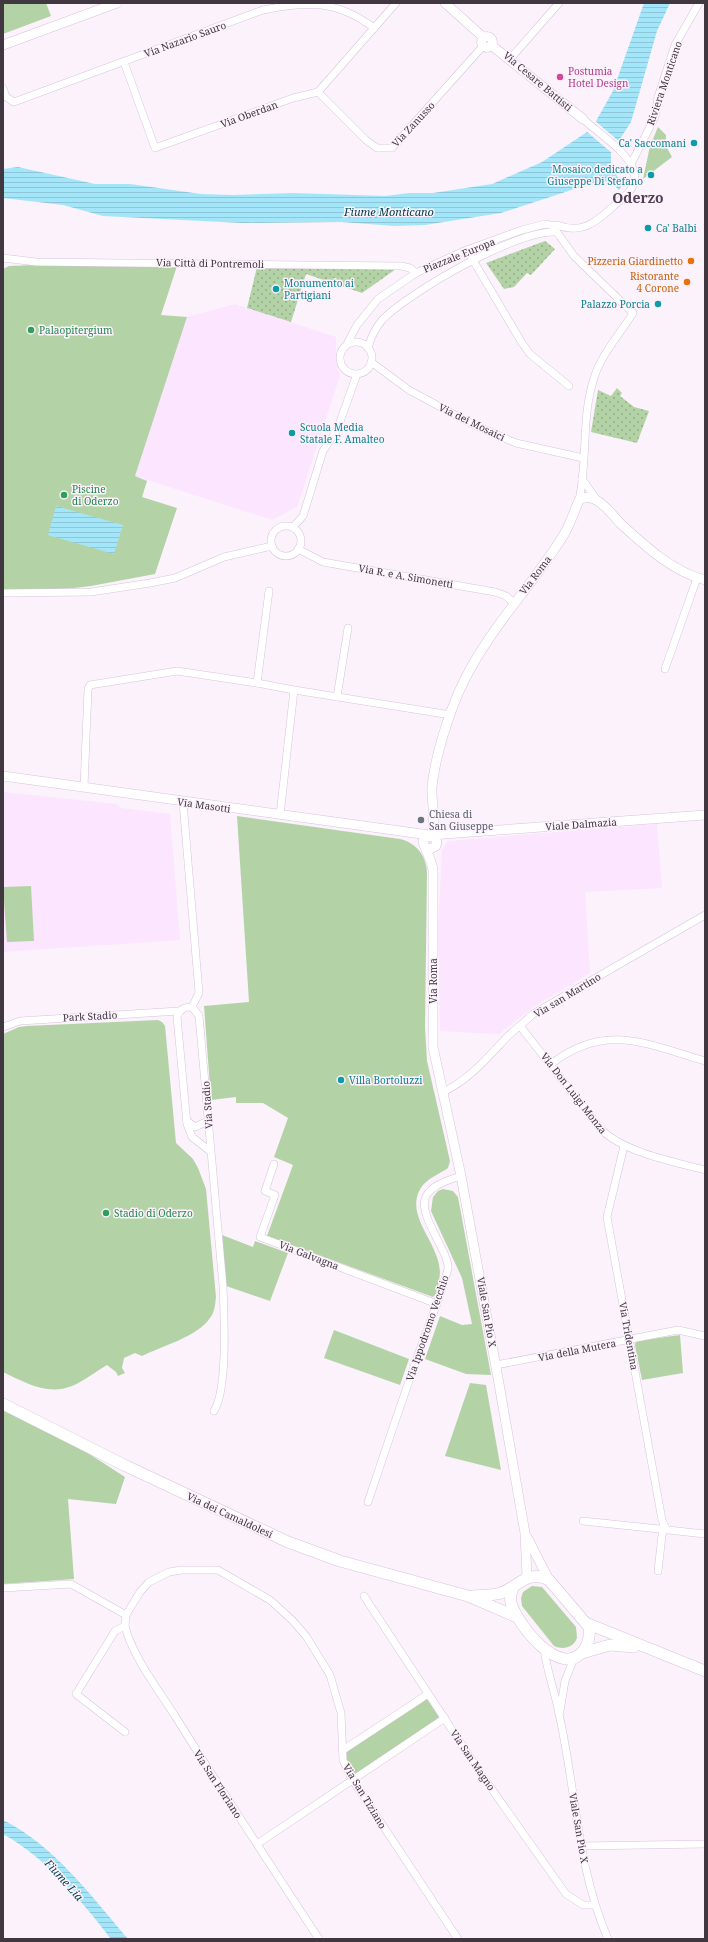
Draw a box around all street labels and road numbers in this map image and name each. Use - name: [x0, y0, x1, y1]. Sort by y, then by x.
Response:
- street label: Via Nazario Sauro: [142, 18, 228, 60]
- street label: Riviera Monticano: [643, 39, 685, 127]
- street label: Via Cesare Battisti: [501, 48, 576, 115]
- street label: Via Oberdan: [218, 97, 280, 131]
- street label: Via Zanusso: [388, 98, 438, 150]
- street label: Piazzale Europa: [421, 234, 497, 276]
- street label: Via Città di Pontremoli: [156, 255, 265, 271]
- street label: Via dei Mosaici: [437, 400, 508, 444]
- street label: Via Roma: [516, 552, 555, 597]
- street label: Via R. e A. Simonetti: [358, 561, 455, 591]
- street label: Via Masotti: [176, 794, 232, 816]
- street label: Viale Dalmazia: [545, 814, 618, 833]
- street label: Via Roma: [426, 958, 440, 1004]
- street label: Via san Martino: [531, 969, 603, 1021]
- street label: Park Stadio: [62, 1008, 118, 1024]
- street label: Via Don Luigi Monza: [538, 1049, 610, 1137]
- street label: Via Stadio: [198, 1080, 216, 1129]
- street label: Via Galvagna: [277, 1237, 341, 1273]
- street label: Via Ippodromo Vecchio: [402, 1273, 452, 1383]
- street label: Viale San Pio X: [474, 1276, 500, 1349]
- street label: Via Tridentina: [616, 1301, 642, 1372]
- street label: Via della Mutera: [537, 1336, 617, 1364]
- street label: Via dei Camaldolesi: [185, 1489, 276, 1541]
- street label: Via San Magno: [447, 1727, 499, 1793]
- street label: Via San Floriano: [191, 1747, 245, 1821]
- street label: Via San Tiziano: [340, 1761, 390, 1831]
- street label: Viale San Pio X: [566, 1792, 592, 1865]

